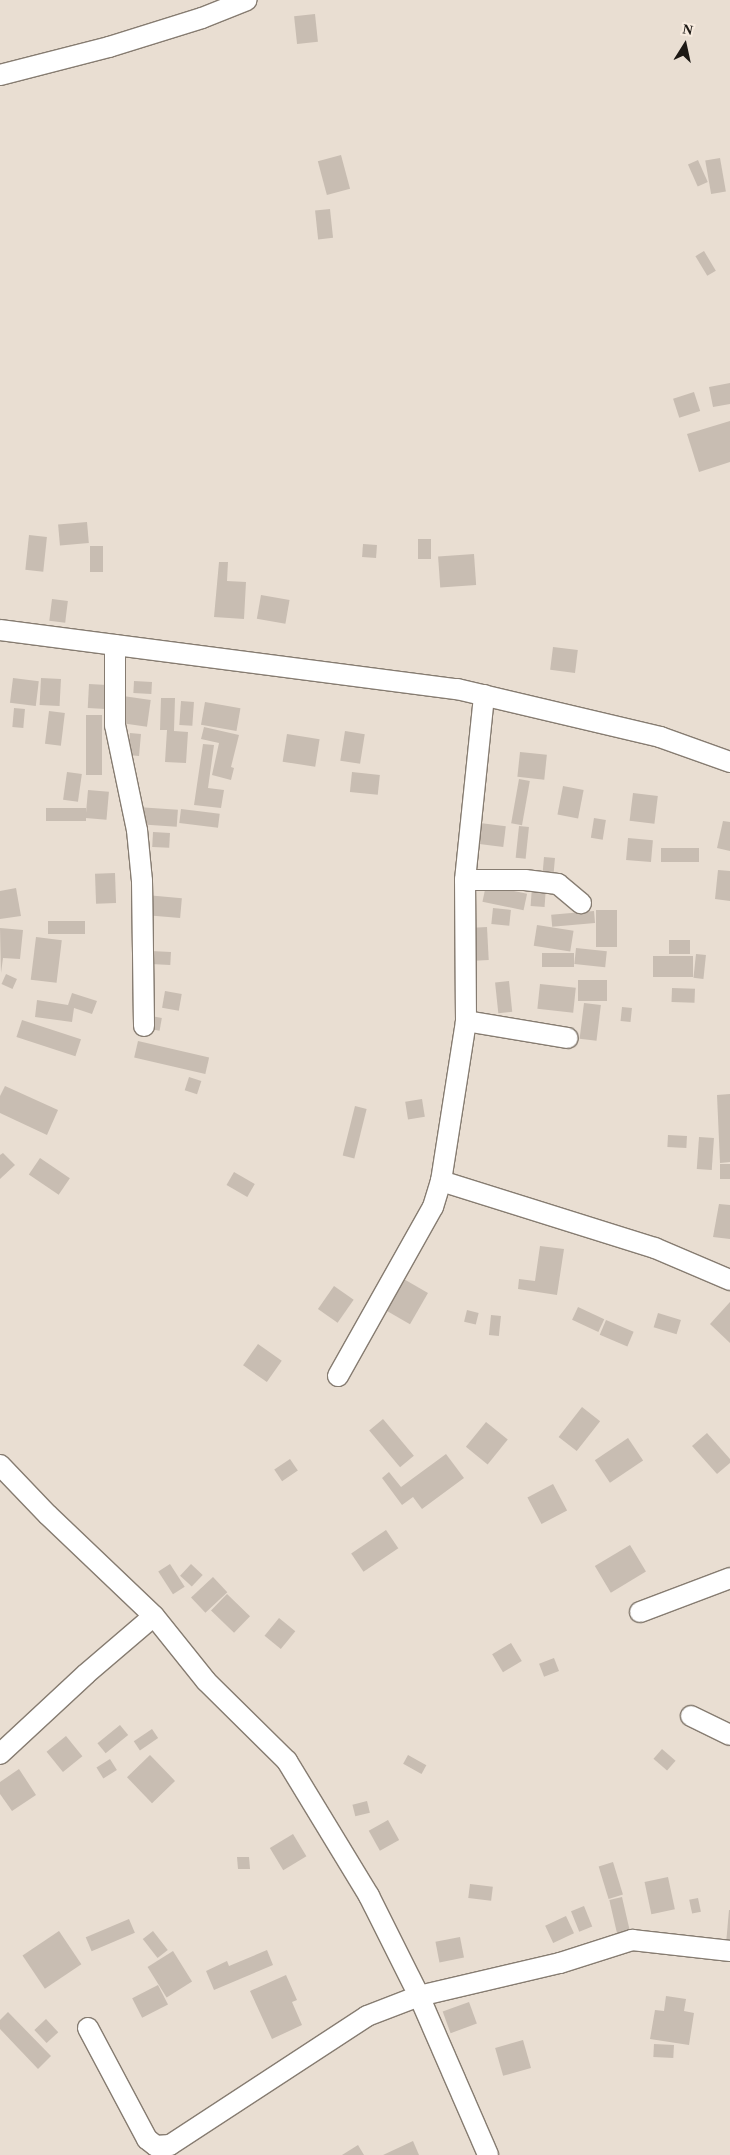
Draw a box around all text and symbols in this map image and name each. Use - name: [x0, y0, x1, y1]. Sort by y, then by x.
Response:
- north arrow: [660, 20, 710, 70]
- text: N: [681, 21, 694, 38]

